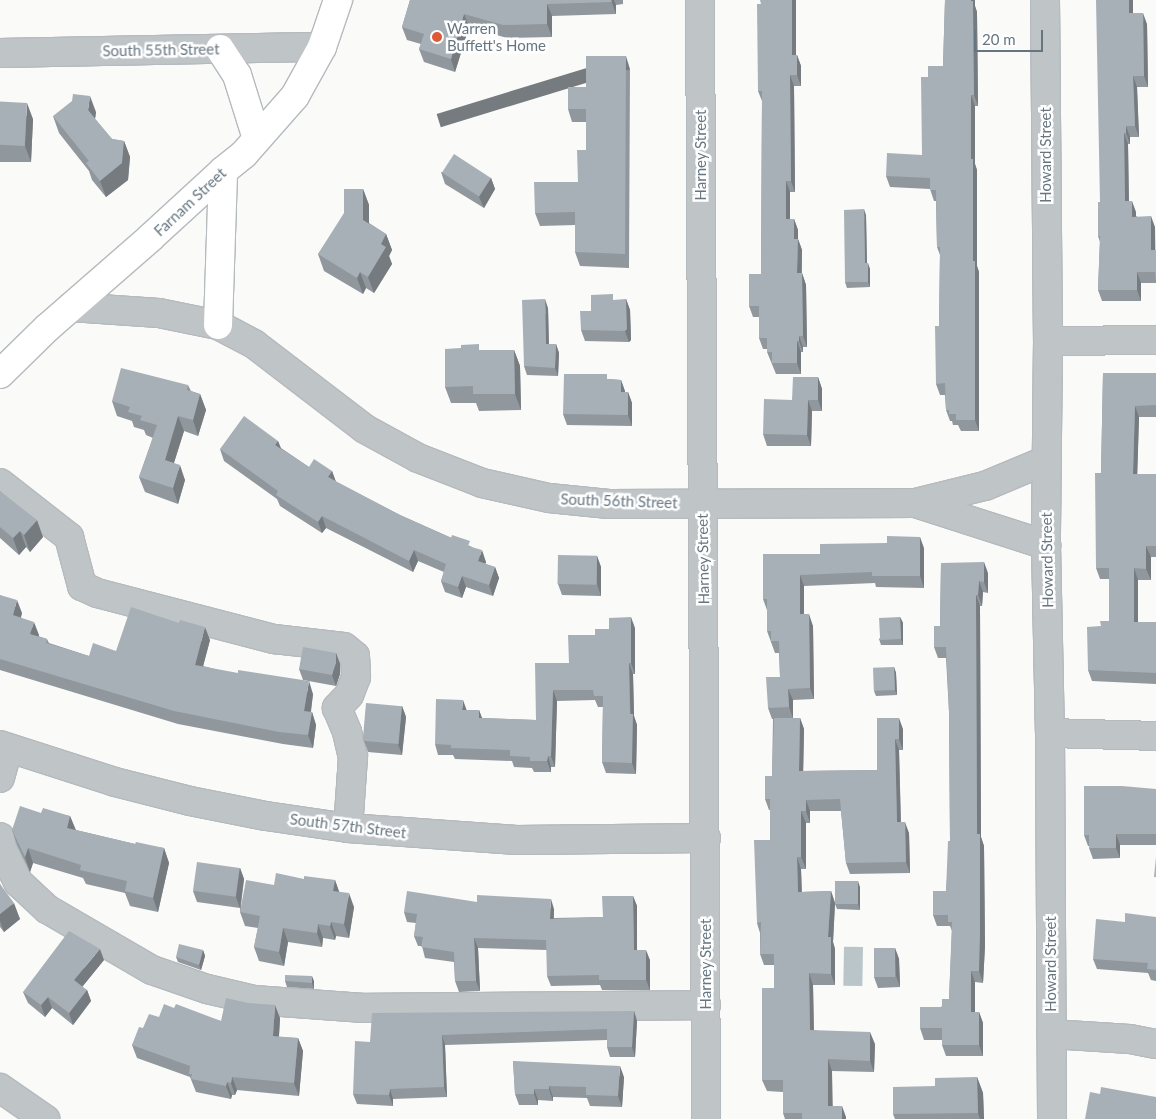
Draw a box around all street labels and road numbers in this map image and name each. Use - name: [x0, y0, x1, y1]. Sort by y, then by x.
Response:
- street label: South 55th Street: [102, 40, 220, 60]
- street label: Howard Street: [1037, 107, 1055, 203]
- street label: Harney Street: [692, 109, 710, 201]
- street label: Farnam Street: [150, 164, 230, 240]
- street label: South 56th Street: [560, 490, 678, 512]
- street label: Howard Street: [1037, 512, 1057, 608]
- street label: Harney Street: [693, 513, 713, 605]
- street label: South 57th Street: [289, 810, 407, 842]
- street label: Howard Street: [1042, 916, 1060, 1012]
- street label: Harney Street: [697, 918, 715, 1010]

